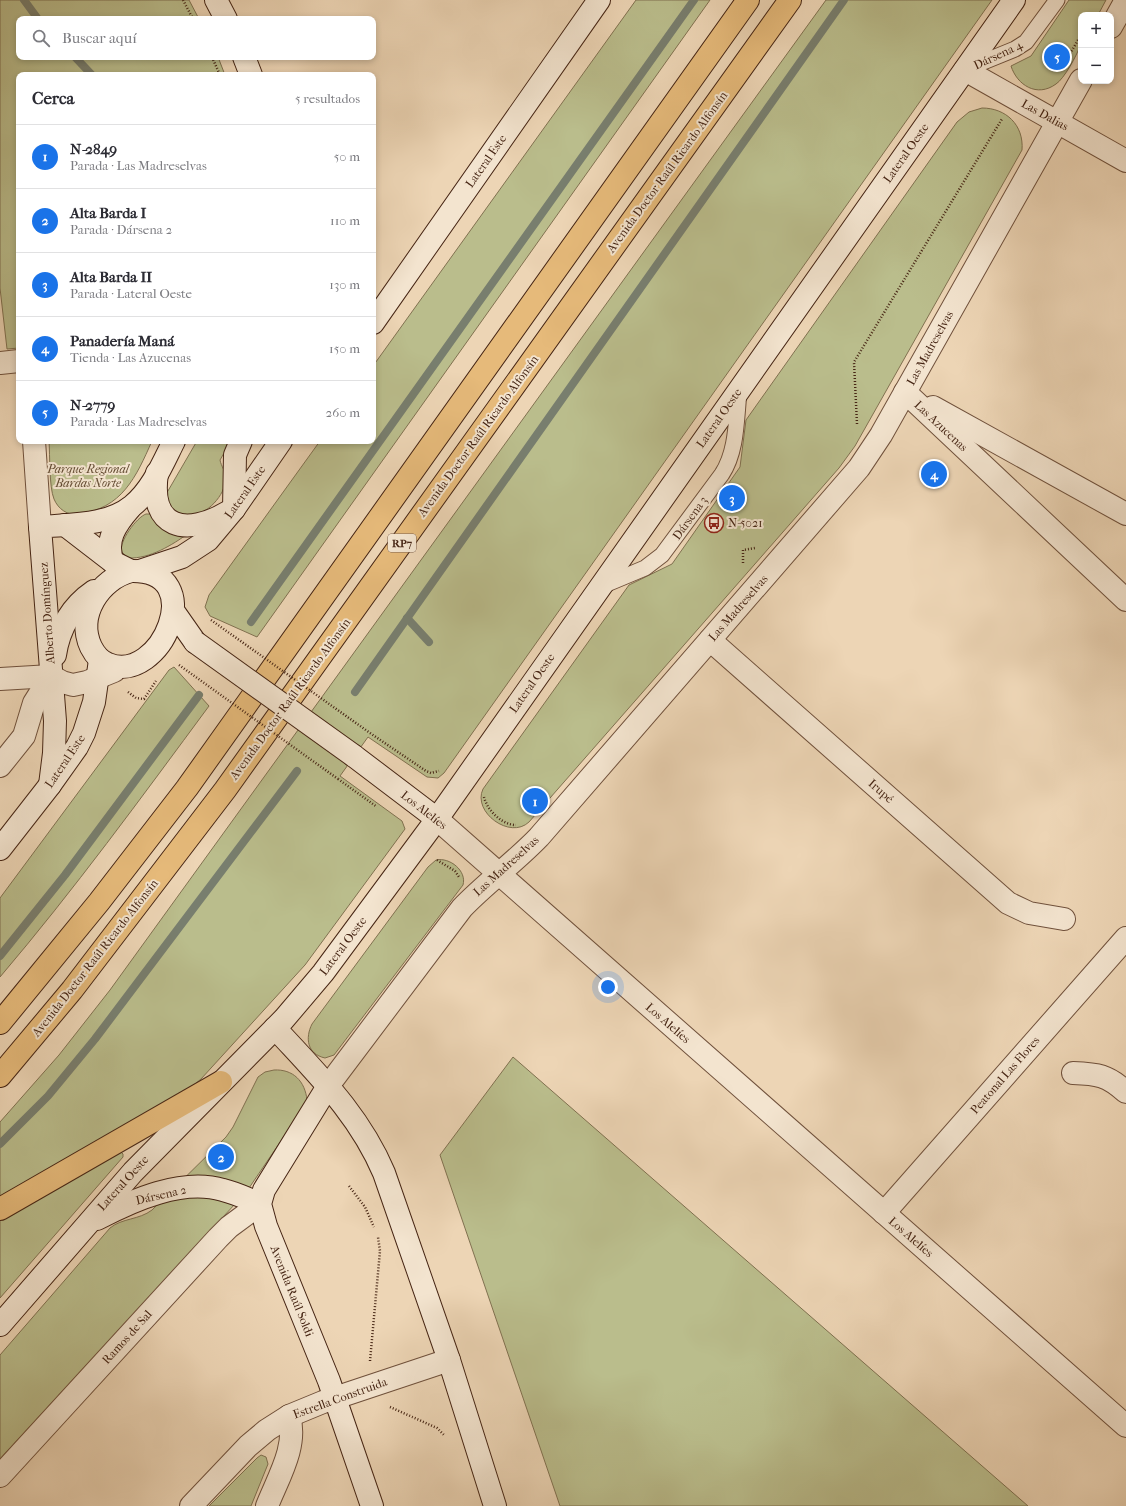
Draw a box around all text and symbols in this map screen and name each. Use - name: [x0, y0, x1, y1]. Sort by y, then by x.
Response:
- map controls: [1078, 12, 1114, 84]
- button: +: [1078, 12, 1114, 48]
- search box: [16, 16, 376, 60]
- icon: search: [30, 27, 52, 49]
- text: Buscar aquí: [62, 29, 137, 47]
- street label: Dársena 4: [971, 37, 1026, 72]
- pin: 5: [1044, 42, 1070, 72]
- button: −: [1078, 48, 1114, 84]
- text: Cerca: [32, 88, 74, 108]
- street label: Avenida Doctor Raúl Ricardo Alfonsín: [603, 89, 730, 256]
- text: 5 resultados: [295, 91, 360, 106]
- street label: Las Dalias: [1019, 96, 1071, 134]
- street label: Lateral Oeste: [880, 120, 932, 186]
- street label: Lateral Este: [463, 132, 509, 190]
- text: N-2849: [70, 140, 117, 158]
- text: 1: [43, 149, 47, 164]
- text: 50 m: [334, 149, 360, 164]
- text: Parada · Las Madreselvas: [70, 158, 207, 173]
- text: Alta Barda I: [70, 204, 146, 222]
- text: 2: [42, 213, 48, 228]
- text: 110 m: [330, 213, 360, 228]
- text: Parada · Dársena 2: [70, 222, 172, 237]
- text: Alta Barda II: [70, 268, 152, 286]
- text: 3: [42, 277, 48, 292]
- text: 130 m: [329, 277, 360, 292]
- text: Parada · Lateral Oeste: [70, 286, 192, 301]
- street label: Las Madreselvas: [904, 308, 957, 388]
- text: Panadería Maná: [70, 332, 174, 350]
- text: 4: [41, 341, 49, 356]
- text: 150 m: [329, 341, 360, 356]
- text: Tienda · Las Azucenas: [70, 350, 191, 365]
- street label: Avenida Doctor Raúl Ricardo Alfonsín: [414, 353, 541, 520]
- street label: Lateral Oeste: [693, 385, 745, 451]
- text: N-2779: [70, 396, 115, 414]
- street label: Las Azucenas: [911, 398, 971, 455]
- text: 5: [42, 405, 48, 420]
- text: 260 m: [326, 405, 360, 420]
- text: Parada · Las Madreselvas: [70, 414, 207, 429]
- pin: 4: [921, 459, 947, 489]
- park label: Parque Regional Bardas Norte: [46, 462, 131, 490]
- street label: Lateral Este: [222, 463, 268, 521]
- pin: 3: [719, 483, 745, 513]
- street label: Dársena 3: [670, 494, 710, 542]
- bus stop icon: N-5021: [703, 512, 725, 534]
- place label: N-5021: [728, 516, 762, 530]
- road number: RP7: [388, 534, 416, 552]
- street label: Alberto Domínguez: [36, 561, 58, 665]
- street label: Las Madreselvas: [705, 572, 771, 644]
- street label: Avenida Doctor Raúl Ricardo Alfonsín: [226, 616, 353, 783]
- street label: Lateral Oeste: [506, 650, 558, 716]
- street label: Lateral Este: [42, 732, 88, 790]
- street label: Irupé: [865, 776, 897, 806]
- pin: 1: [522, 786, 548, 816]
- street label: Los Alelíes: [398, 788, 450, 833]
- street label: Las Madreselvas: [470, 833, 542, 899]
- street label: Avenida Doctor Raúl Ricardo Alfonsín: [29, 877, 161, 1040]
- street label: Lateral Oeste: [316, 914, 370, 978]
- your location: [598, 977, 618, 997]
- street label: Los Alelíes: [643, 1000, 694, 1047]
- street label: Peatonal Las Flores: [968, 1033, 1043, 1117]
- pin: 2: [208, 1142, 234, 1172]
- street label: Lateral Oeste: [94, 1152, 152, 1214]
- street label: Dársena 2: [134, 1182, 188, 1208]
- street label: Los Alelíes: [886, 1214, 937, 1261]
- street label: Avenida Raúl Soldi: [267, 1243, 317, 1339]
- street label: Ramos de Sal: [99, 1307, 155, 1367]
- street label: Estrella Construida: [291, 1374, 389, 1422]

